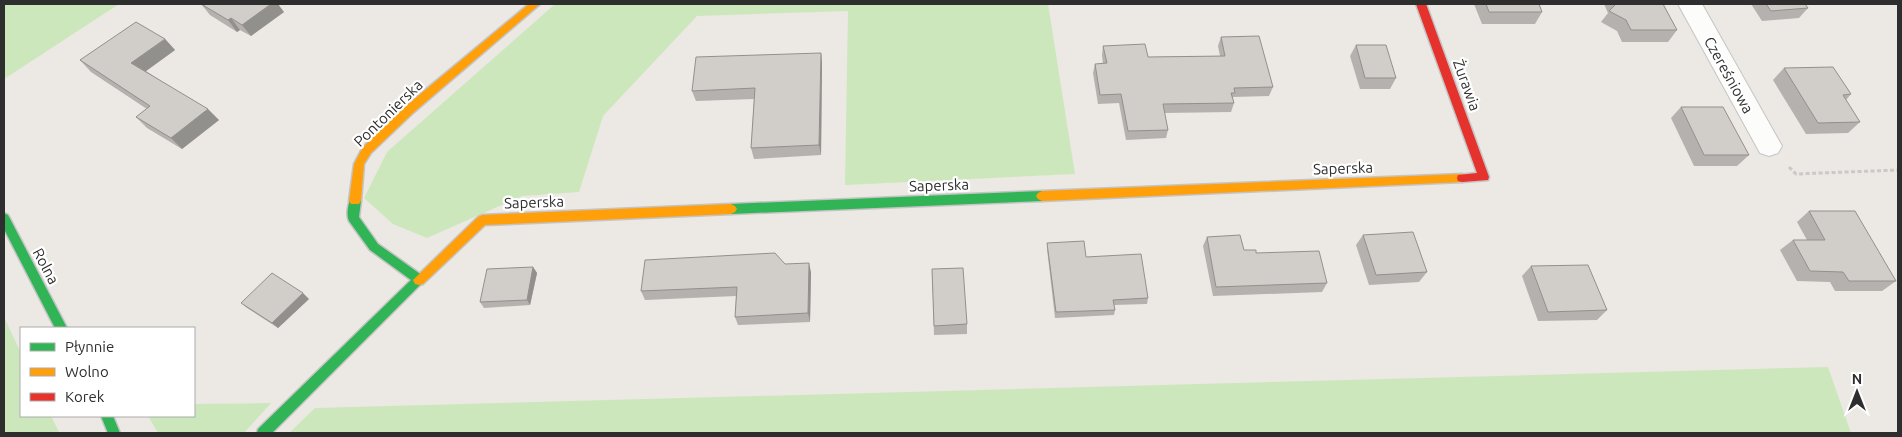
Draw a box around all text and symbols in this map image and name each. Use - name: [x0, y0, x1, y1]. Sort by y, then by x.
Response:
- street label: Czereśniowa: [1701, 34, 1757, 116]
- street label: Żurawia: [1450, 57, 1484, 113]
- street label: Pontonierska: [350, 76, 426, 150]
- street label: Saperska: [1313, 158, 1373, 178]
- street label: Saperska: [909, 175, 969, 195]
- street label: Saperska: [504, 192, 564, 212]
- street label: Rolna: [30, 245, 62, 287]
- legend: [20, 327, 195, 417]
- text: Płynnie: [65, 338, 114, 355]
- text: Wolno: [65, 363, 109, 380]
- north arrow: [1832, 367, 1882, 417]
- text: N: [1852, 371, 1862, 387]
- text: Korek: [65, 388, 105, 405]

